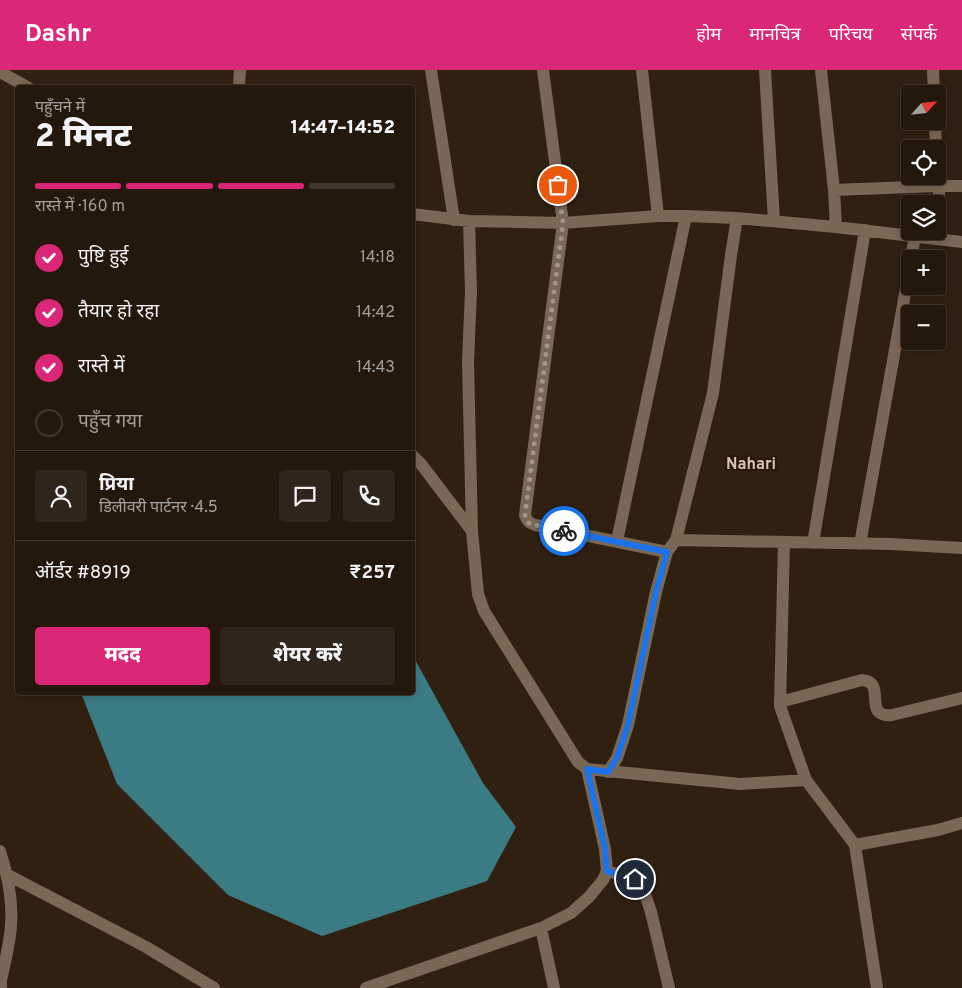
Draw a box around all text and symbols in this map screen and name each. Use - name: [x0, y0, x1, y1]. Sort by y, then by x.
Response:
- text: Dashr: [25, 20, 91, 50]
- text: होम: [696, 24, 721, 47]
- text: मानचित्र: [749, 24, 801, 47]
- text: परिचय: [829, 24, 873, 47]
- text: संपर्क: [901, 24, 937, 47]
- north arrow: [901, 85, 946, 130]
- map controls: [901, 85, 946, 350]
- text: पहुँचने में: [35, 98, 85, 118]
- text: 14:47–14:52: [291, 116, 395, 140]
- text: 2 मिनट: [35, 118, 132, 158]
- button: locate: [901, 140, 946, 185]
- pin: [537, 164, 579, 206]
- icon: bag: [544, 171, 572, 199]
- button: layers: [901, 195, 946, 240]
- text: रास्ते में · 160 m: [35, 197, 125, 217]
- icon: check: [35, 244, 63, 272]
- text: पुष्टि हुई: [78, 245, 129, 269]
- text: 14:18: [360, 248, 395, 268]
- button: +: [901, 250, 946, 295]
- icon: check: [35, 299, 63, 327]
- text: तैयार हो रहा: [78, 300, 159, 324]
- text: 14:42: [356, 303, 395, 323]
- button: −: [901, 305, 946, 350]
- icon: check: [35, 354, 63, 382]
- text: रास्ते में: [78, 355, 125, 379]
- text: 14:43: [356, 358, 395, 378]
- text: पहुँच गया: [78, 410, 142, 434]
- district label: Nahari: [726, 455, 776, 475]
- button: person: [35, 470, 87, 522]
- button: chat: [279, 470, 331, 522]
- button: phone: [343, 470, 395, 522]
- text: प्रिया: [99, 473, 134, 497]
- text: डिलीवरी पार्टनर · 4.5: [99, 498, 218, 518]
- courier: [539, 506, 589, 556]
- icon: bike: [550, 517, 578, 545]
- text: ऑर्डर #8919: [35, 561, 131, 585]
- text: ₹257: [349, 561, 395, 585]
- button: मदद: [35, 627, 210, 685]
- button: शेयर करें: [220, 627, 395, 685]
- pin: [614, 858, 656, 900]
- icon: home: [621, 865, 649, 893]

